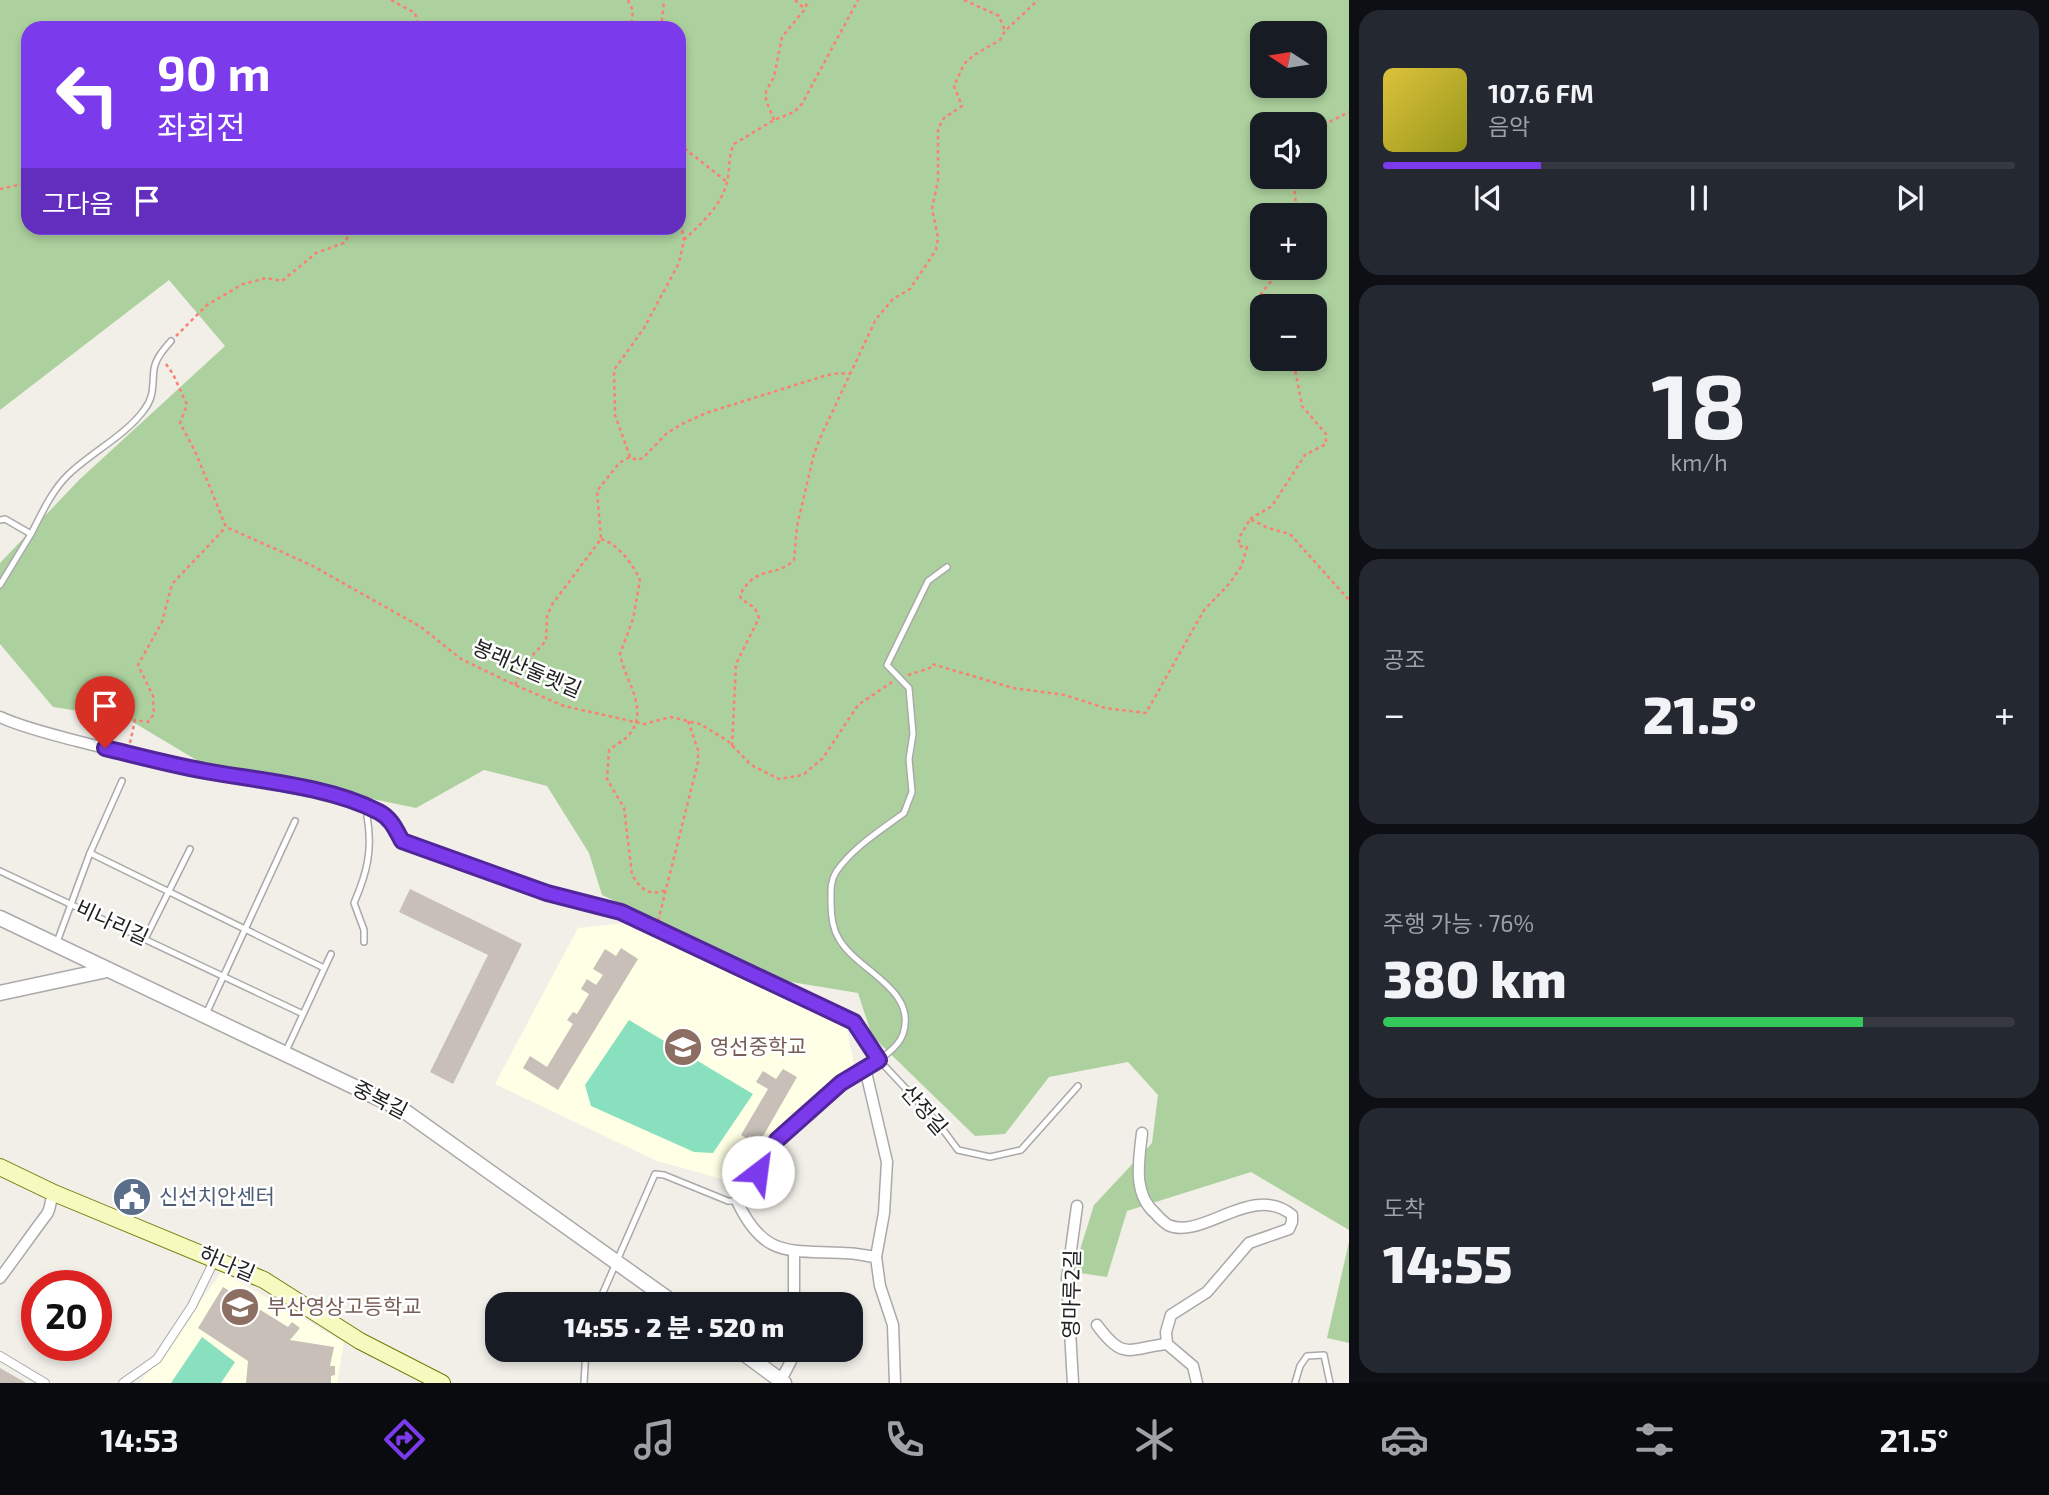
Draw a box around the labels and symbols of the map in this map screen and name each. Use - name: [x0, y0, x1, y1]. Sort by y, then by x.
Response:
- north arrow: [1250, 21, 1326, 98]
- street label: 봉래산둘렛길: [469, 633, 586, 702]
- pin: [75, 676, 135, 748]
- street label: 비나리길: [72, 894, 153, 949]
- school or university icon: 영선중학교: [662, 1026, 704, 1068]
- place label: 영선중학교: [710, 1033, 807, 1058]
- street label: 중복길: [349, 1074, 412, 1123]
- street label: 산정길: [897, 1079, 954, 1139]
- position arrow: [721, 1135, 795, 1209]
- public building icon: 신선치안센터: [111, 1176, 153, 1218]
- place label: 신선치안센터: [159, 1183, 275, 1208]
- street label: 하나길: [196, 1240, 259, 1285]
- street label: 영마루2길: [1057, 1249, 1084, 1339]
- speed limit sign: 20: [21, 1270, 112, 1361]
- school or university icon: 부산영상고등학교: [219, 1286, 261, 1328]
- place label: 부산영상고등학교: [267, 1293, 422, 1318]

